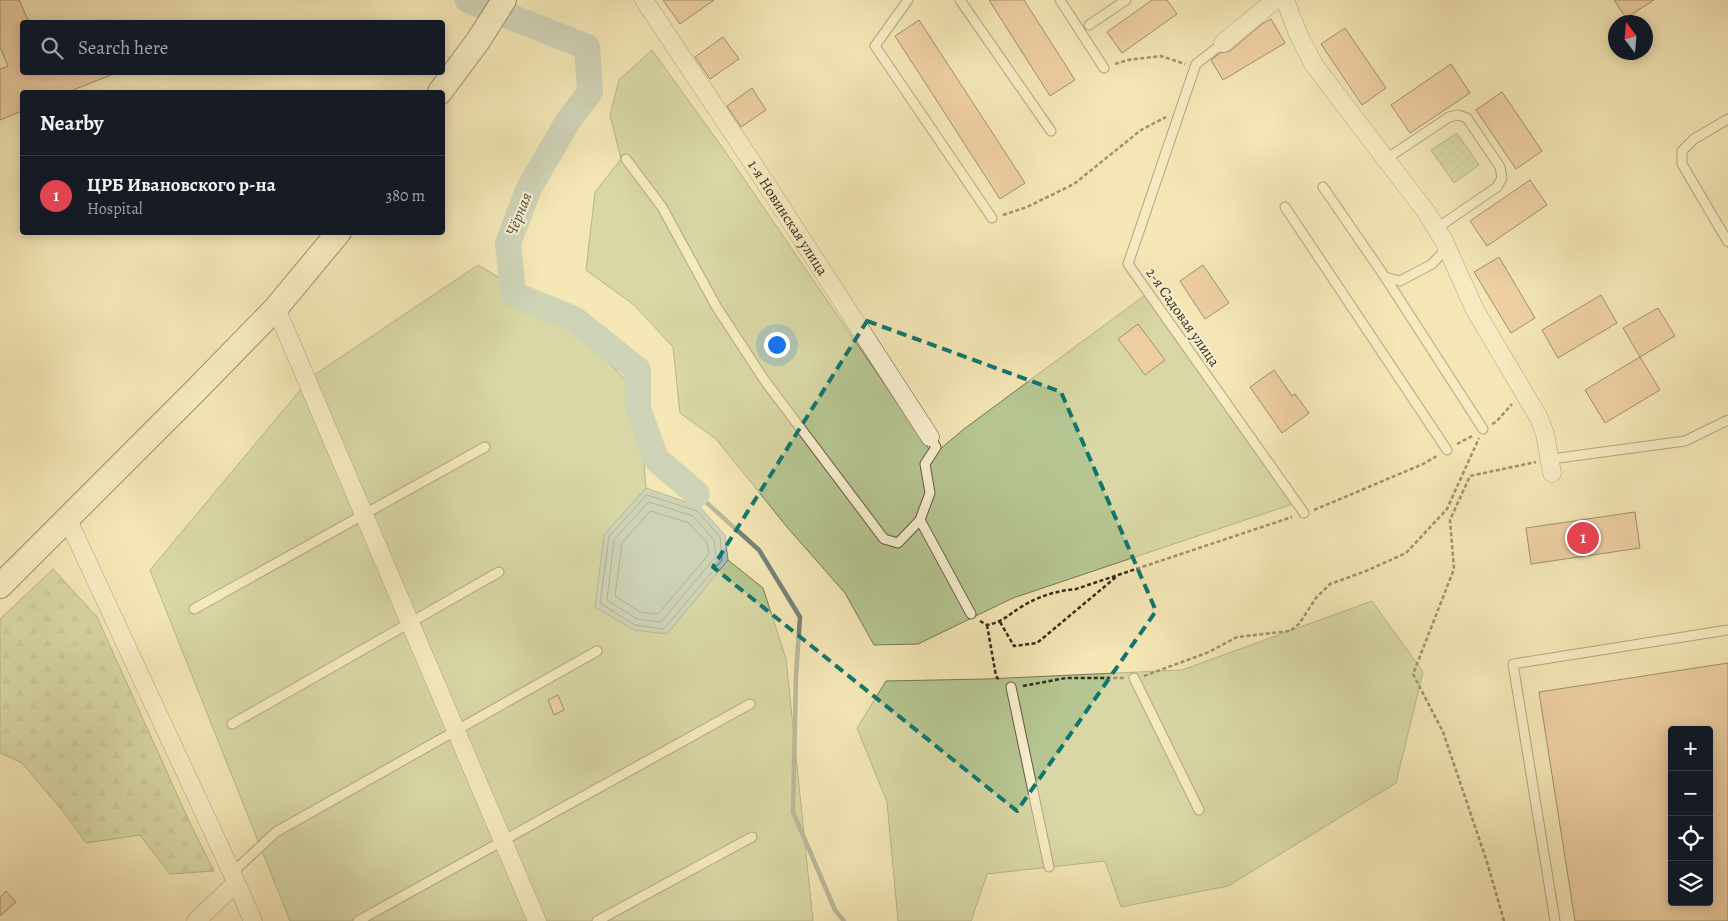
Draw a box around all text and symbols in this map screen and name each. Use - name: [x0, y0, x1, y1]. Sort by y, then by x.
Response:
- north arrow: [1608, 15, 1653, 60]
- search box: [20, 20, 445, 75]
- icon: search: [38, 34, 66, 62]
- text: Search here: [78, 35, 168, 61]
- text: Nearby: [40, 109, 103, 137]
- street label: 1-я Новинская улица: [743, 156, 833, 279]
- text: ЦРБ Ивановского р-на: [87, 172, 276, 198]
- text: 1: [53, 185, 59, 207]
- text: 380 m: [386, 185, 425, 207]
- water label: Чёрная: [500, 189, 538, 239]
- text: Hospital: [87, 198, 143, 220]
- street label: 2-я Садовая улица: [1141, 264, 1225, 371]
- your location: [764, 332, 790, 358]
- pin: 1: [1567, 519, 1599, 557]
- map controls: [1668, 726, 1713, 906]
- button: +: [1668, 726, 1713, 771]
- button: −: [1668, 771, 1713, 816]
- button: locate: [1668, 816, 1713, 861]
- button: layers: [1668, 861, 1713, 906]

